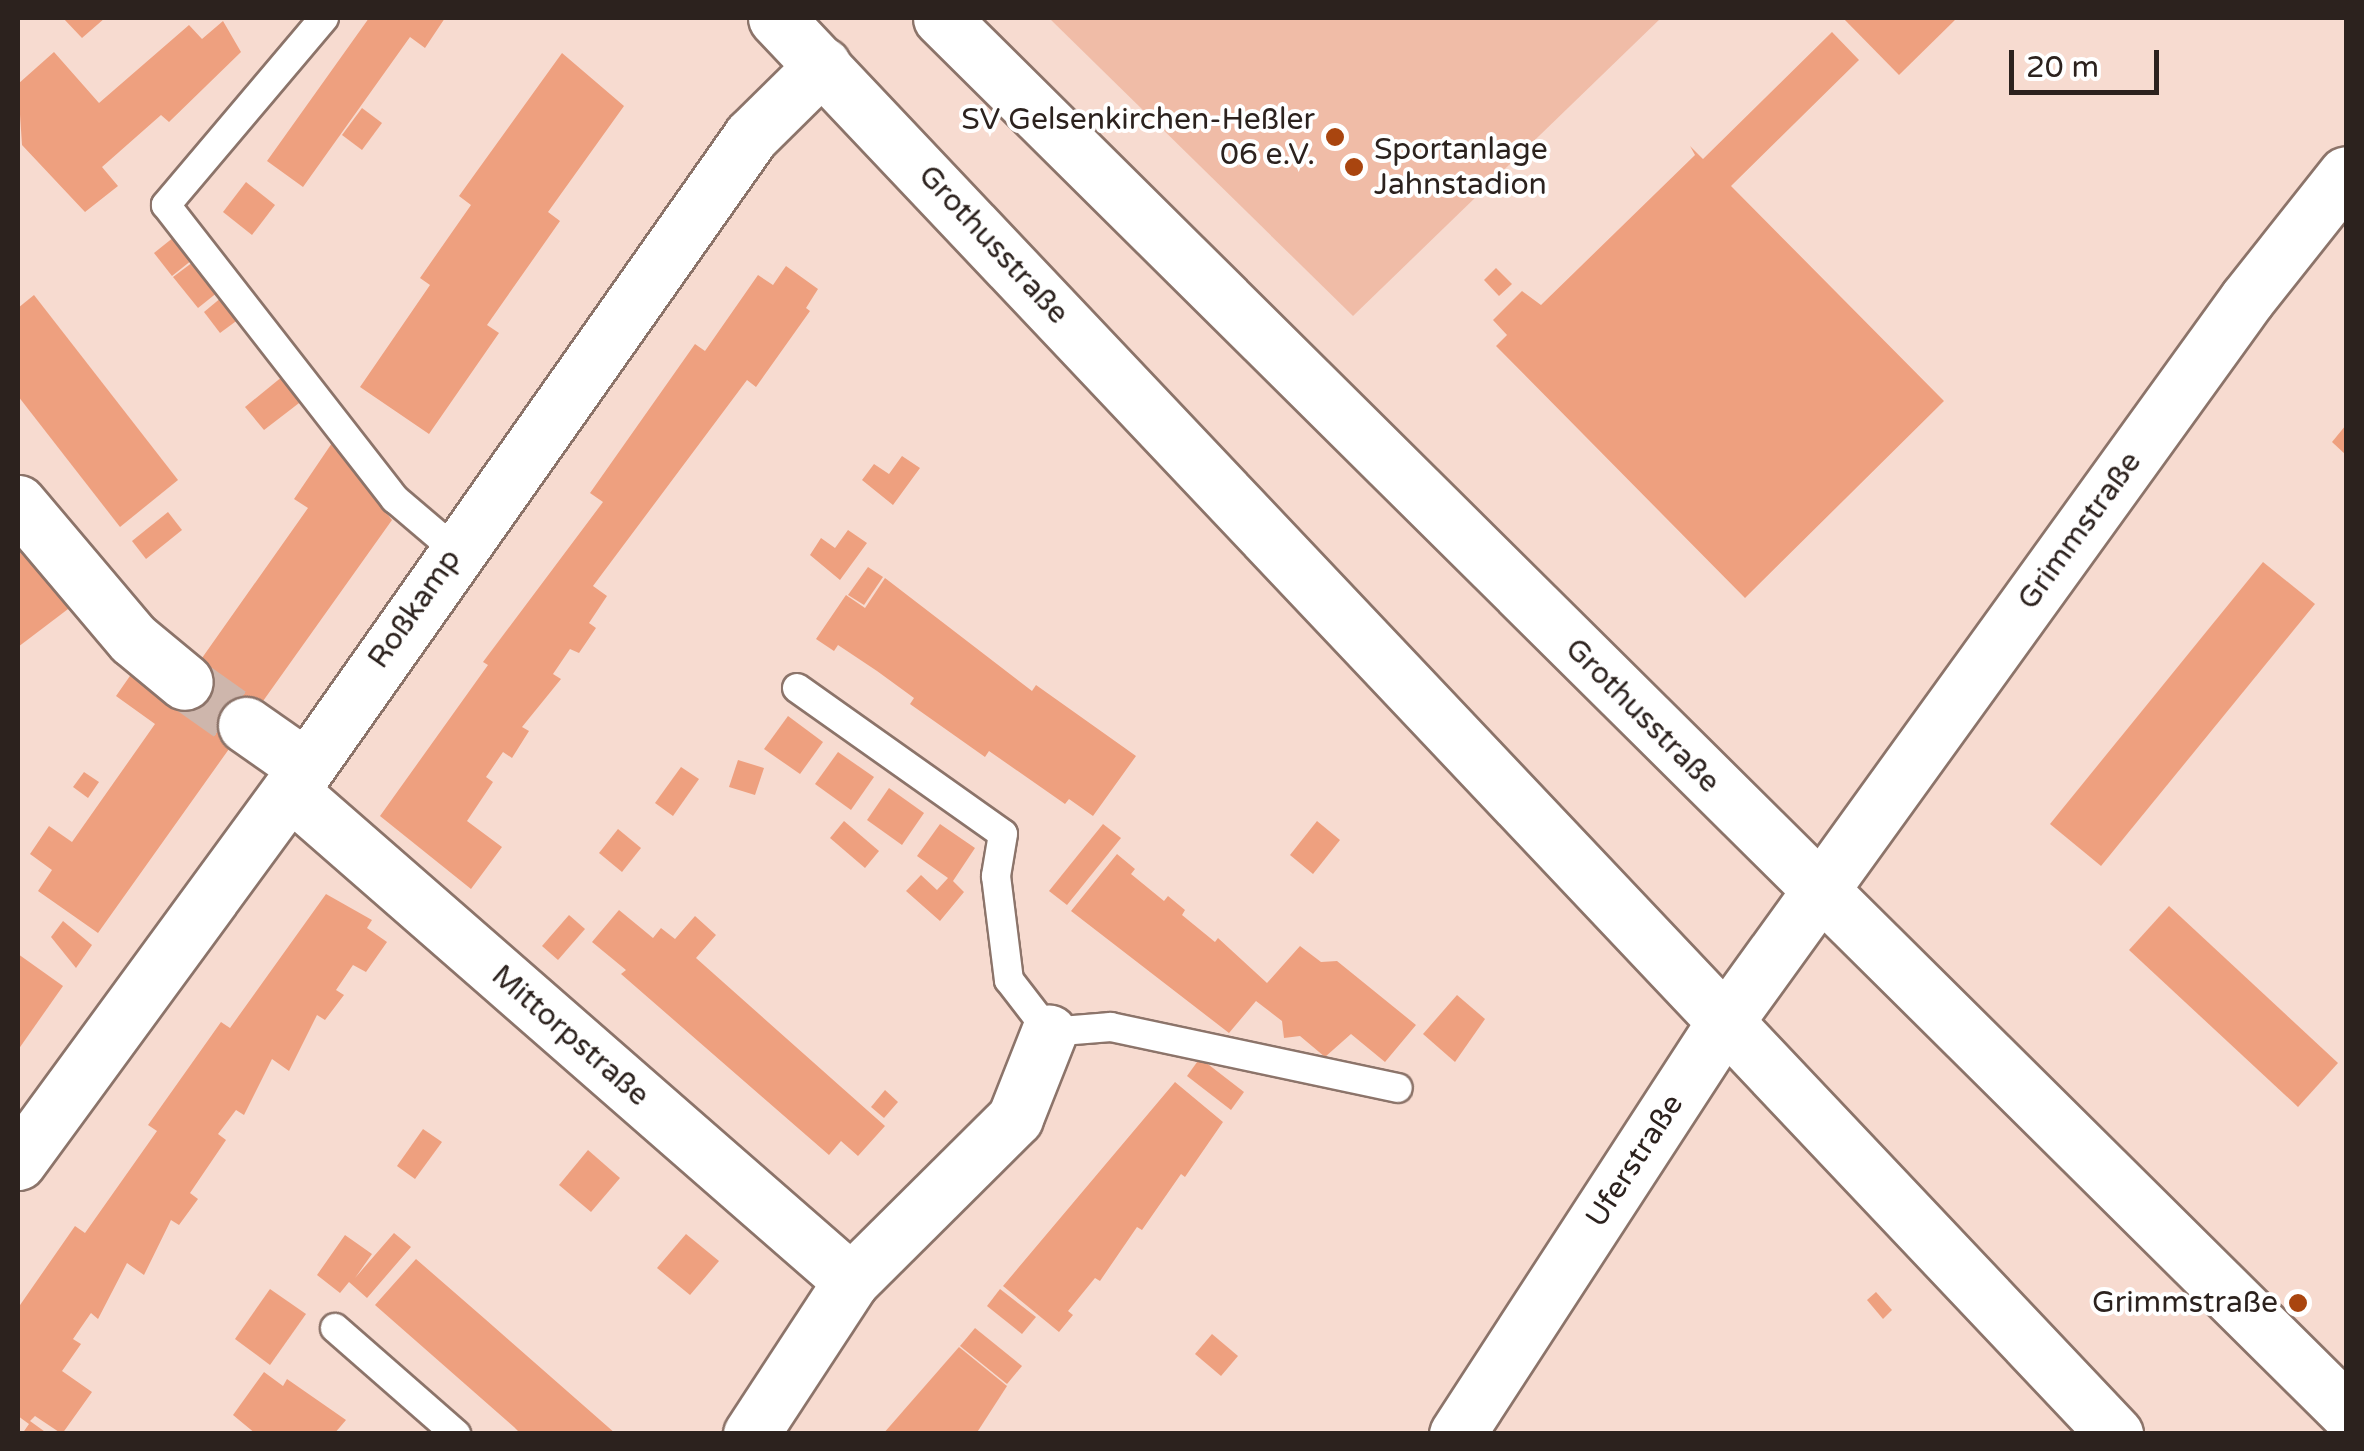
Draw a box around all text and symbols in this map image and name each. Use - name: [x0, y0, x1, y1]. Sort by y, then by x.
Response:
- scale bar: [2014, 30, 2164, 92]
- text: 20 m: [2026, 49, 2099, 86]
- place label: SV Gelsenkirchen-Heßler 06 e.V.: [961, 102, 1315, 172]
- marker: SV Gelsenkirchen-Heßler 06 e.V.: [1324, 126, 1346, 148]
- place label: Sportanlage Jahnstadion: [1374, 132, 1548, 202]
- marker: Sportanlage Jahnstadion: [1343, 156, 1365, 178]
- street label: Grothusstraße: [910, 158, 1076, 332]
- street label: Grimmstraße: [2011, 445, 2149, 617]
- street label: Roßkamp: [361, 542, 469, 676]
- street label: Grothusstraße: [1557, 631, 1727, 801]
- street label: Mittorpstraße: [484, 958, 656, 1114]
- street label: Uferstraße: [1579, 1088, 1691, 1234]
- place label: Grimmstraße: [2092, 1285, 2278, 1321]
- marker: Grimmstraße: [2287, 1292, 2309, 1314]

